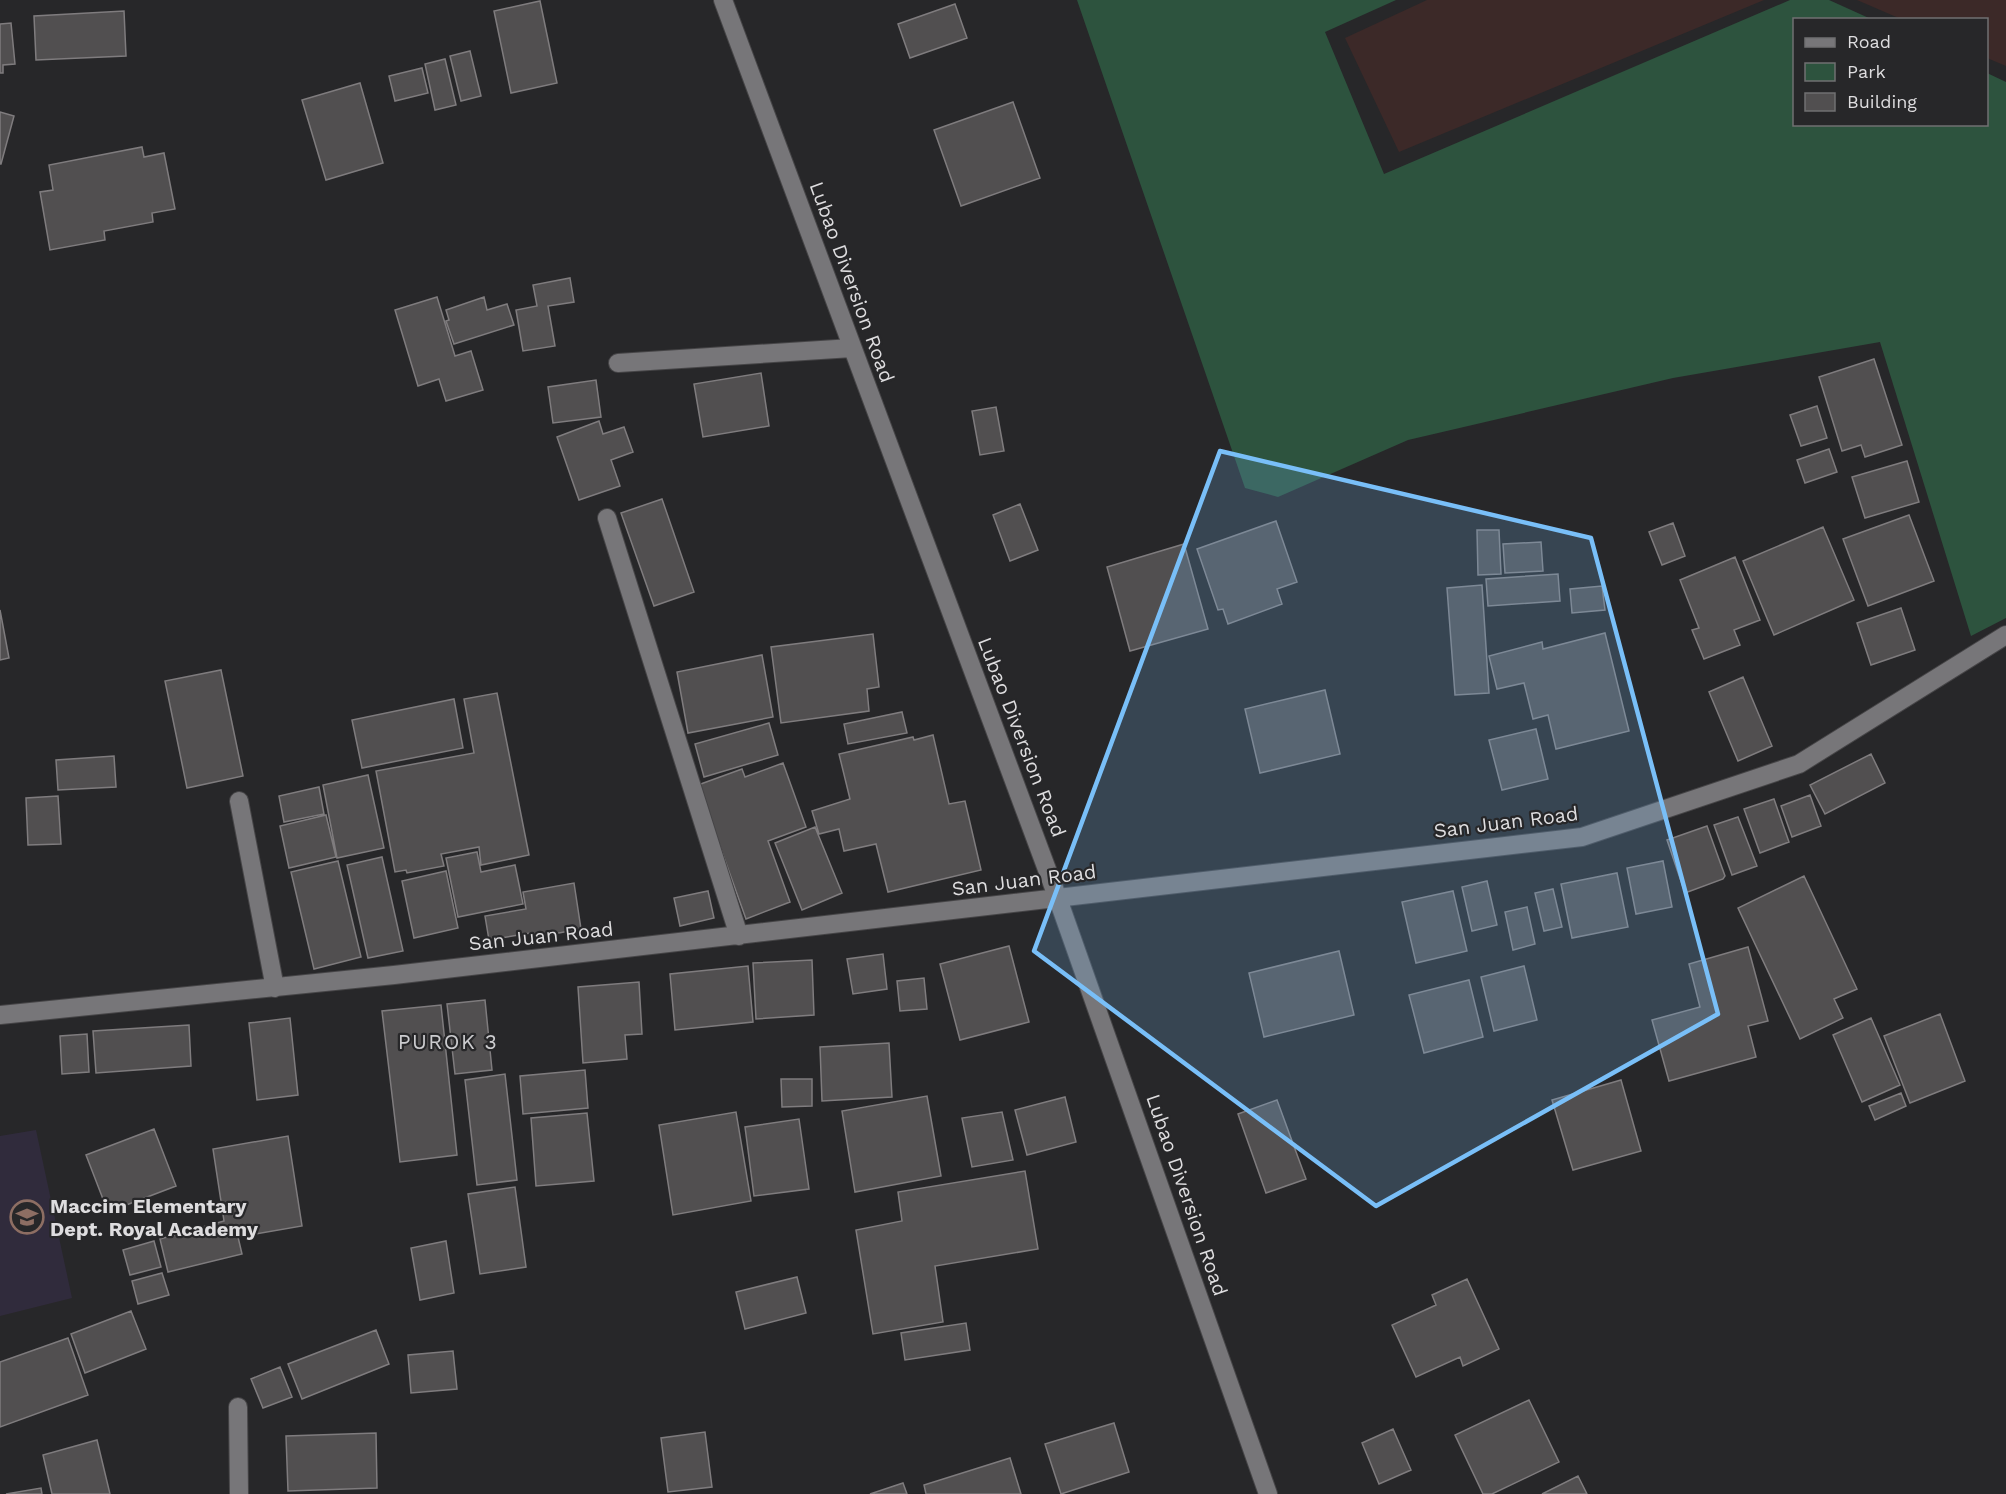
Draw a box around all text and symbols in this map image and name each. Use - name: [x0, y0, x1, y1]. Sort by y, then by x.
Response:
- legend: [1793, 18, 1988, 126]
- text: Road: [1847, 31, 1891, 52]
- text: Park: [1847, 61, 1886, 82]
- text: Building: [1847, 91, 1917, 112]
- street label: Lubao Diversion Road: [804, 178, 900, 386]
- street label: Lubao Diversion Road: [973, 634, 1071, 840]
- street label: San Juan Road: [1432, 801, 1580, 843]
- street label: San Juan Road: [950, 859, 1098, 901]
- street label: San Juan Road: [467, 916, 615, 956]
- district label: PUROK 3: [398, 1029, 498, 1054]
- street label: Lubao Diversion Road: [1141, 1091, 1233, 1299]
- place label: Maccim Elementary Dept. Royal Academy: [50, 1194, 259, 1241]
- school or university icon: Maccim Elementary Dept. Royal Academy: [9, 1199, 45, 1235]

